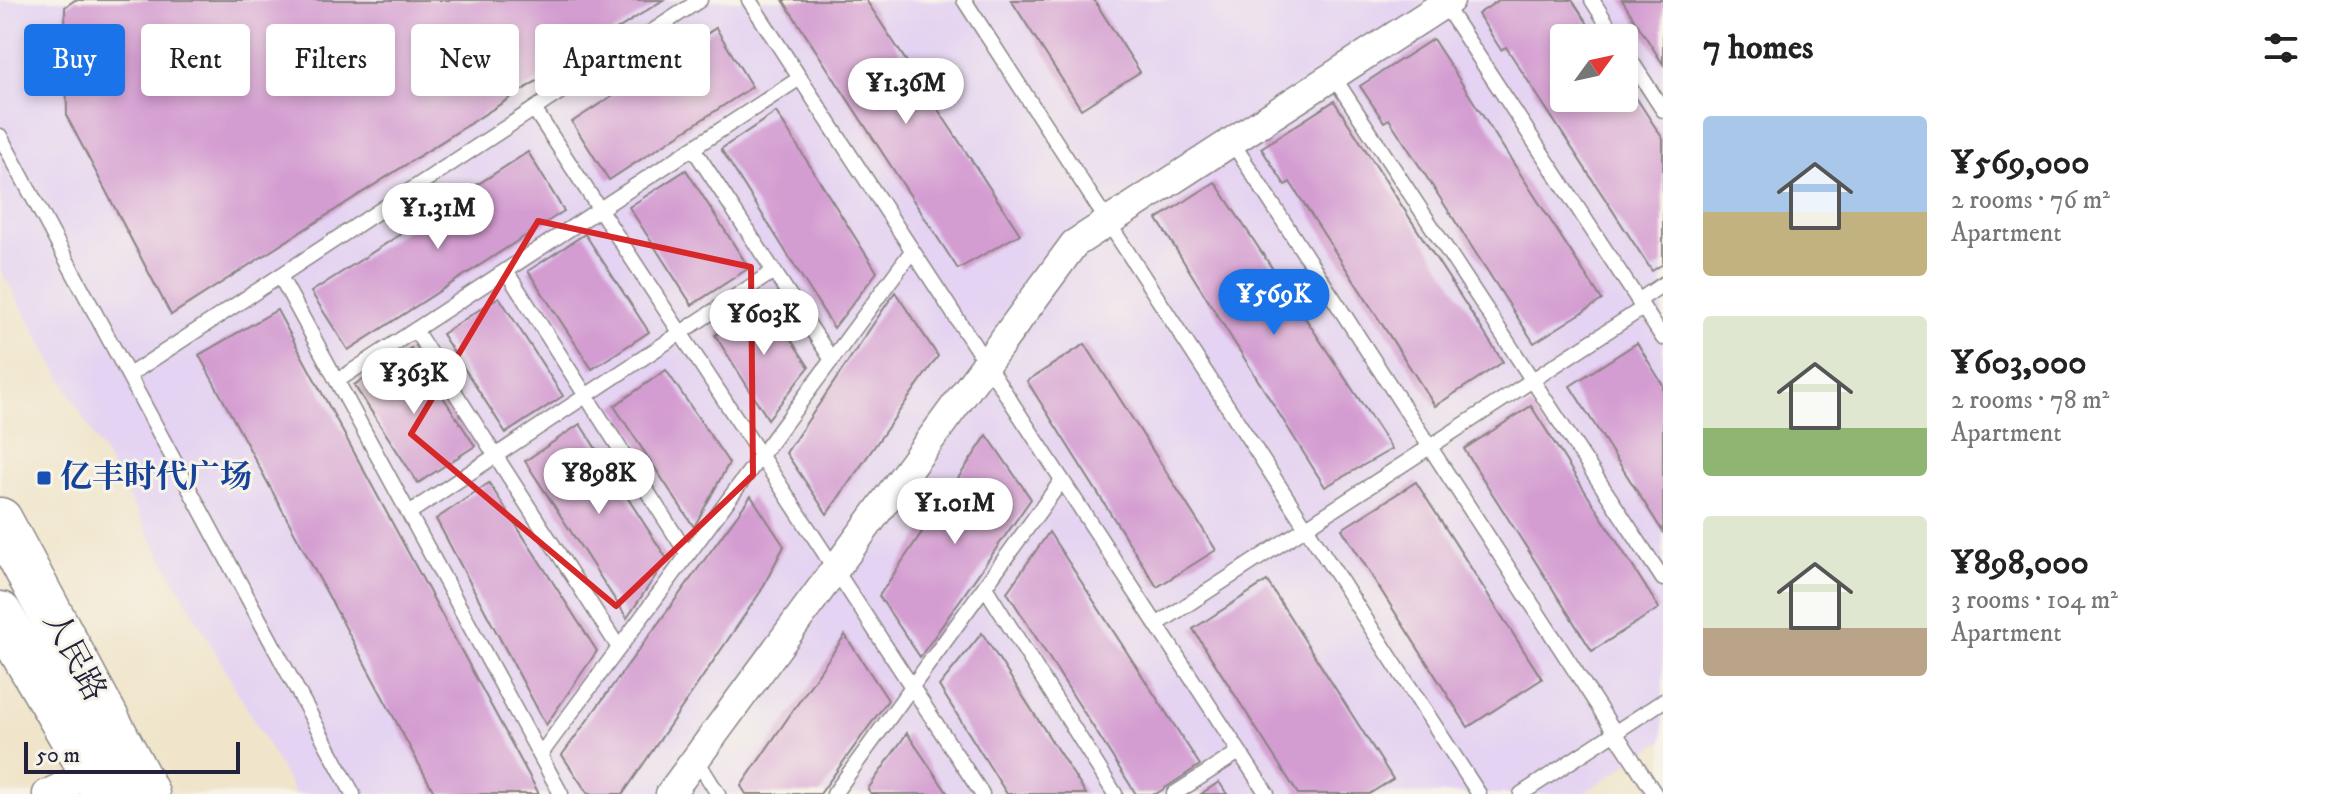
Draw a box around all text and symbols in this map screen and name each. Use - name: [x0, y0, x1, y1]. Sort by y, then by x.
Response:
- chip: Buy: [24, 24, 125, 96]
- chip: Rent: [141, 24, 250, 96]
- chip: Filters: [266, 24, 395, 96]
- chip: New: [411, 24, 519, 96]
- chip: Apartment: [535, 24, 710, 96]
- north arrow: [1550, 24, 1638, 112]
- map controls: [1550, 24, 1638, 112]
- icon: filters: [2259, 26, 2303, 70]
- text: 7 homes: [1703, 27, 1813, 69]
- pin: ¥1.36M: [841, 58, 971, 126]
- text: ¥1.36M: [866, 67, 946, 100]
- text: ¥569,000: [1951, 142, 2089, 184]
- icon: home: [1767, 148, 1863, 244]
- pin: ¥1.31M: [373, 183, 503, 251]
- text: 2 rooms · 76 m²: [1951, 184, 2110, 217]
- text: ¥1.31M: [400, 192, 476, 225]
- text: Apartment: [1951, 217, 2062, 250]
- pin: ¥569K: [1218, 269, 1330, 337]
- text: ¥569K: [1236, 278, 1312, 311]
- pin: ¥603K: [708, 289, 820, 357]
- text: ¥603K: [728, 298, 800, 331]
- text: ¥603,000: [1951, 342, 2087, 384]
- pin: ¥363K: [358, 348, 470, 416]
- icon: home: [1767, 348, 1863, 444]
- text: ¥363K: [380, 357, 448, 390]
- text: 2 rooms · 78 m²: [1951, 384, 2109, 417]
- text: Apartment: [1951, 417, 2062, 450]
- pin: ¥898K: [543, 448, 655, 516]
- text: ¥898K: [562, 457, 636, 490]
- place label: 亿丰时代广场: [60, 458, 252, 498]
- marker: 亿丰时代广场: [35, 469, 53, 487]
- pin: ¥1.01M: [890, 478, 1020, 546]
- text: ¥1.01M: [915, 487, 995, 520]
- text: ¥898,000: [1951, 542, 2089, 584]
- icon: home: [1767, 548, 1863, 644]
- text: 3 rooms · 104 m²: [1951, 584, 2118, 617]
- street label: 人民路: [34, 605, 114, 709]
- text: Apartment: [1951, 617, 2062, 650]
- scale bar: [24, 738, 240, 774]
- text: 50 m: [36, 742, 80, 769]

